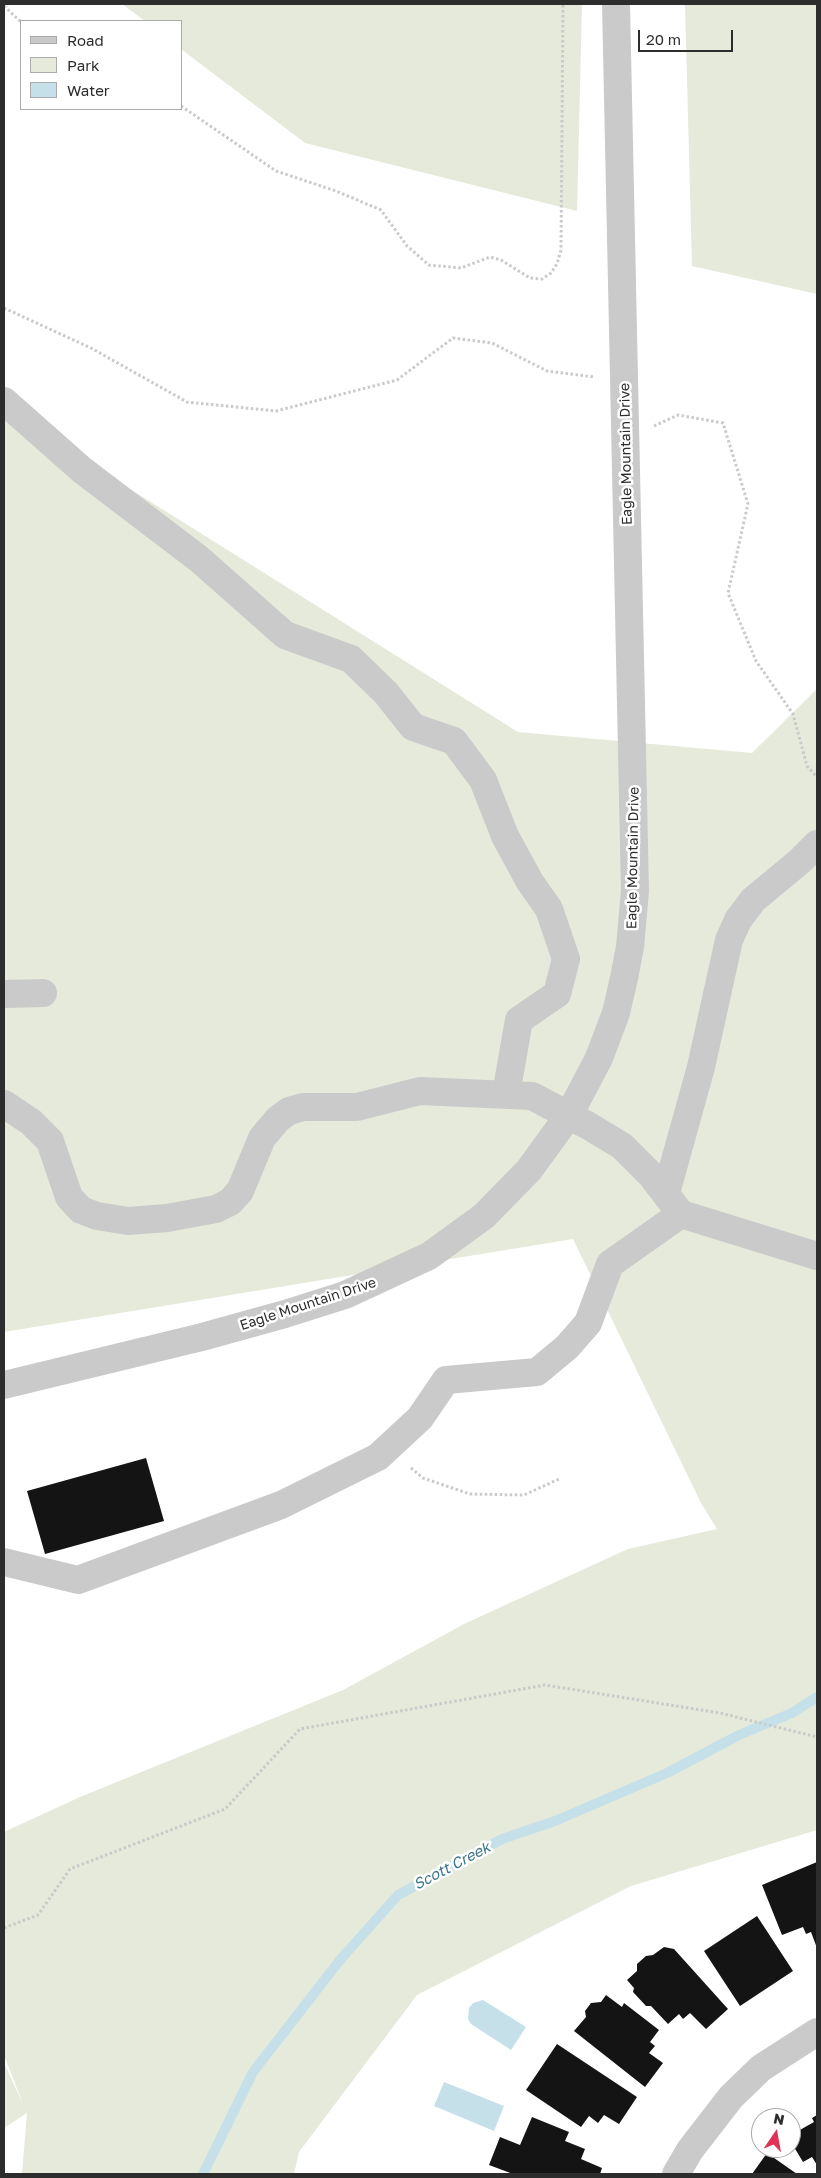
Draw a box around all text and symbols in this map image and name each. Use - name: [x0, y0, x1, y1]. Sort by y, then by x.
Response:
- legend: [20, 20, 182, 110]
- scale bar: [641, 20, 736, 52]
- text: 20 m: [646, 30, 681, 48]
- text: Road: [67, 31, 104, 49]
- text: Park: [67, 56, 99, 74]
- text: Water: [67, 81, 110, 99]
- street label: Eagle Mountain Drive: [616, 383, 636, 525]
- street label: Eagle Mountain Drive: [623, 787, 643, 929]
- street label: Eagle Mountain Drive: [238, 1274, 378, 1334]
- water label: Scott Creek: [411, 1838, 493, 1894]
- north arrow: [751, 2108, 801, 2158]
- text: N: [772, 2109, 786, 2128]

